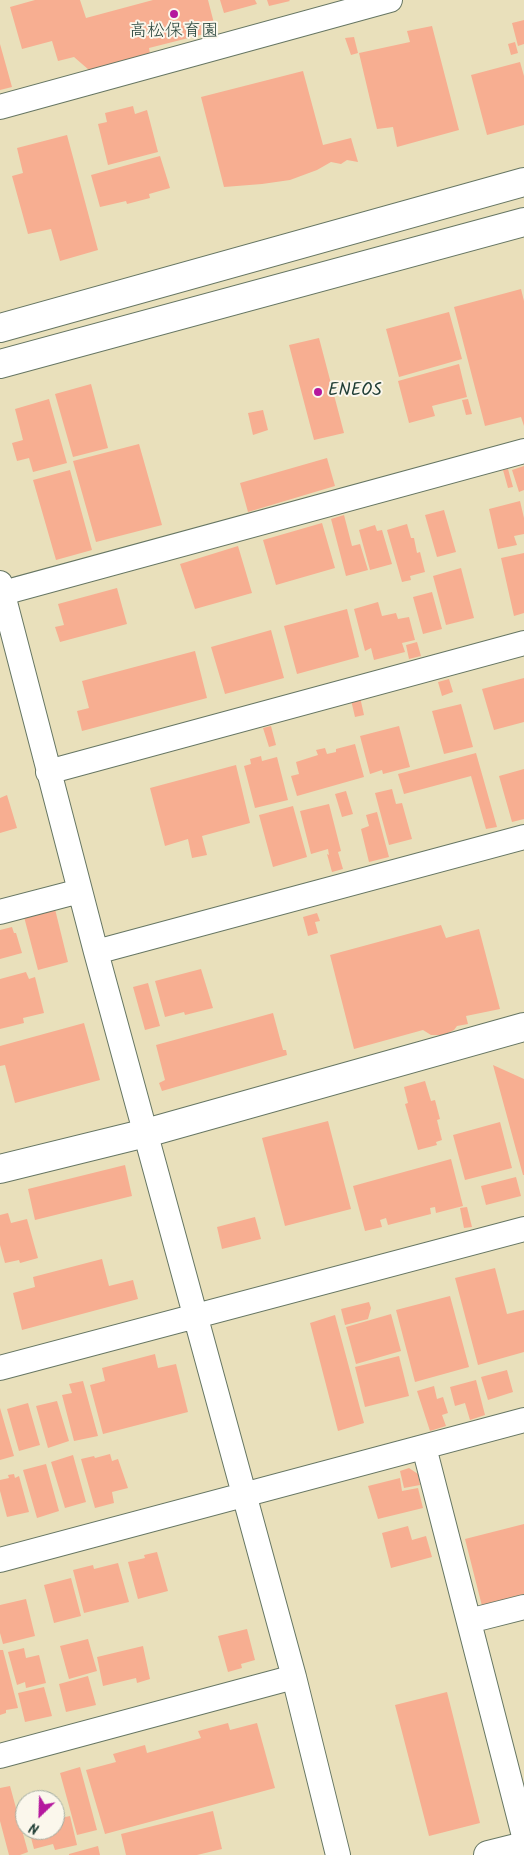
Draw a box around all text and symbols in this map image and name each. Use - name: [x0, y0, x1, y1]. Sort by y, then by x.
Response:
- marker: 高松保育園: [168, 8, 180, 20]
- place label: 高松保育園: [129, 22, 219, 44]
- place label: ENEOS: [328, 381, 382, 403]
- marker: ENEOS: [312, 386, 324, 398]
- north arrow: [15, 1790, 65, 1840]
- text: N: [26, 1816, 43, 1840]

